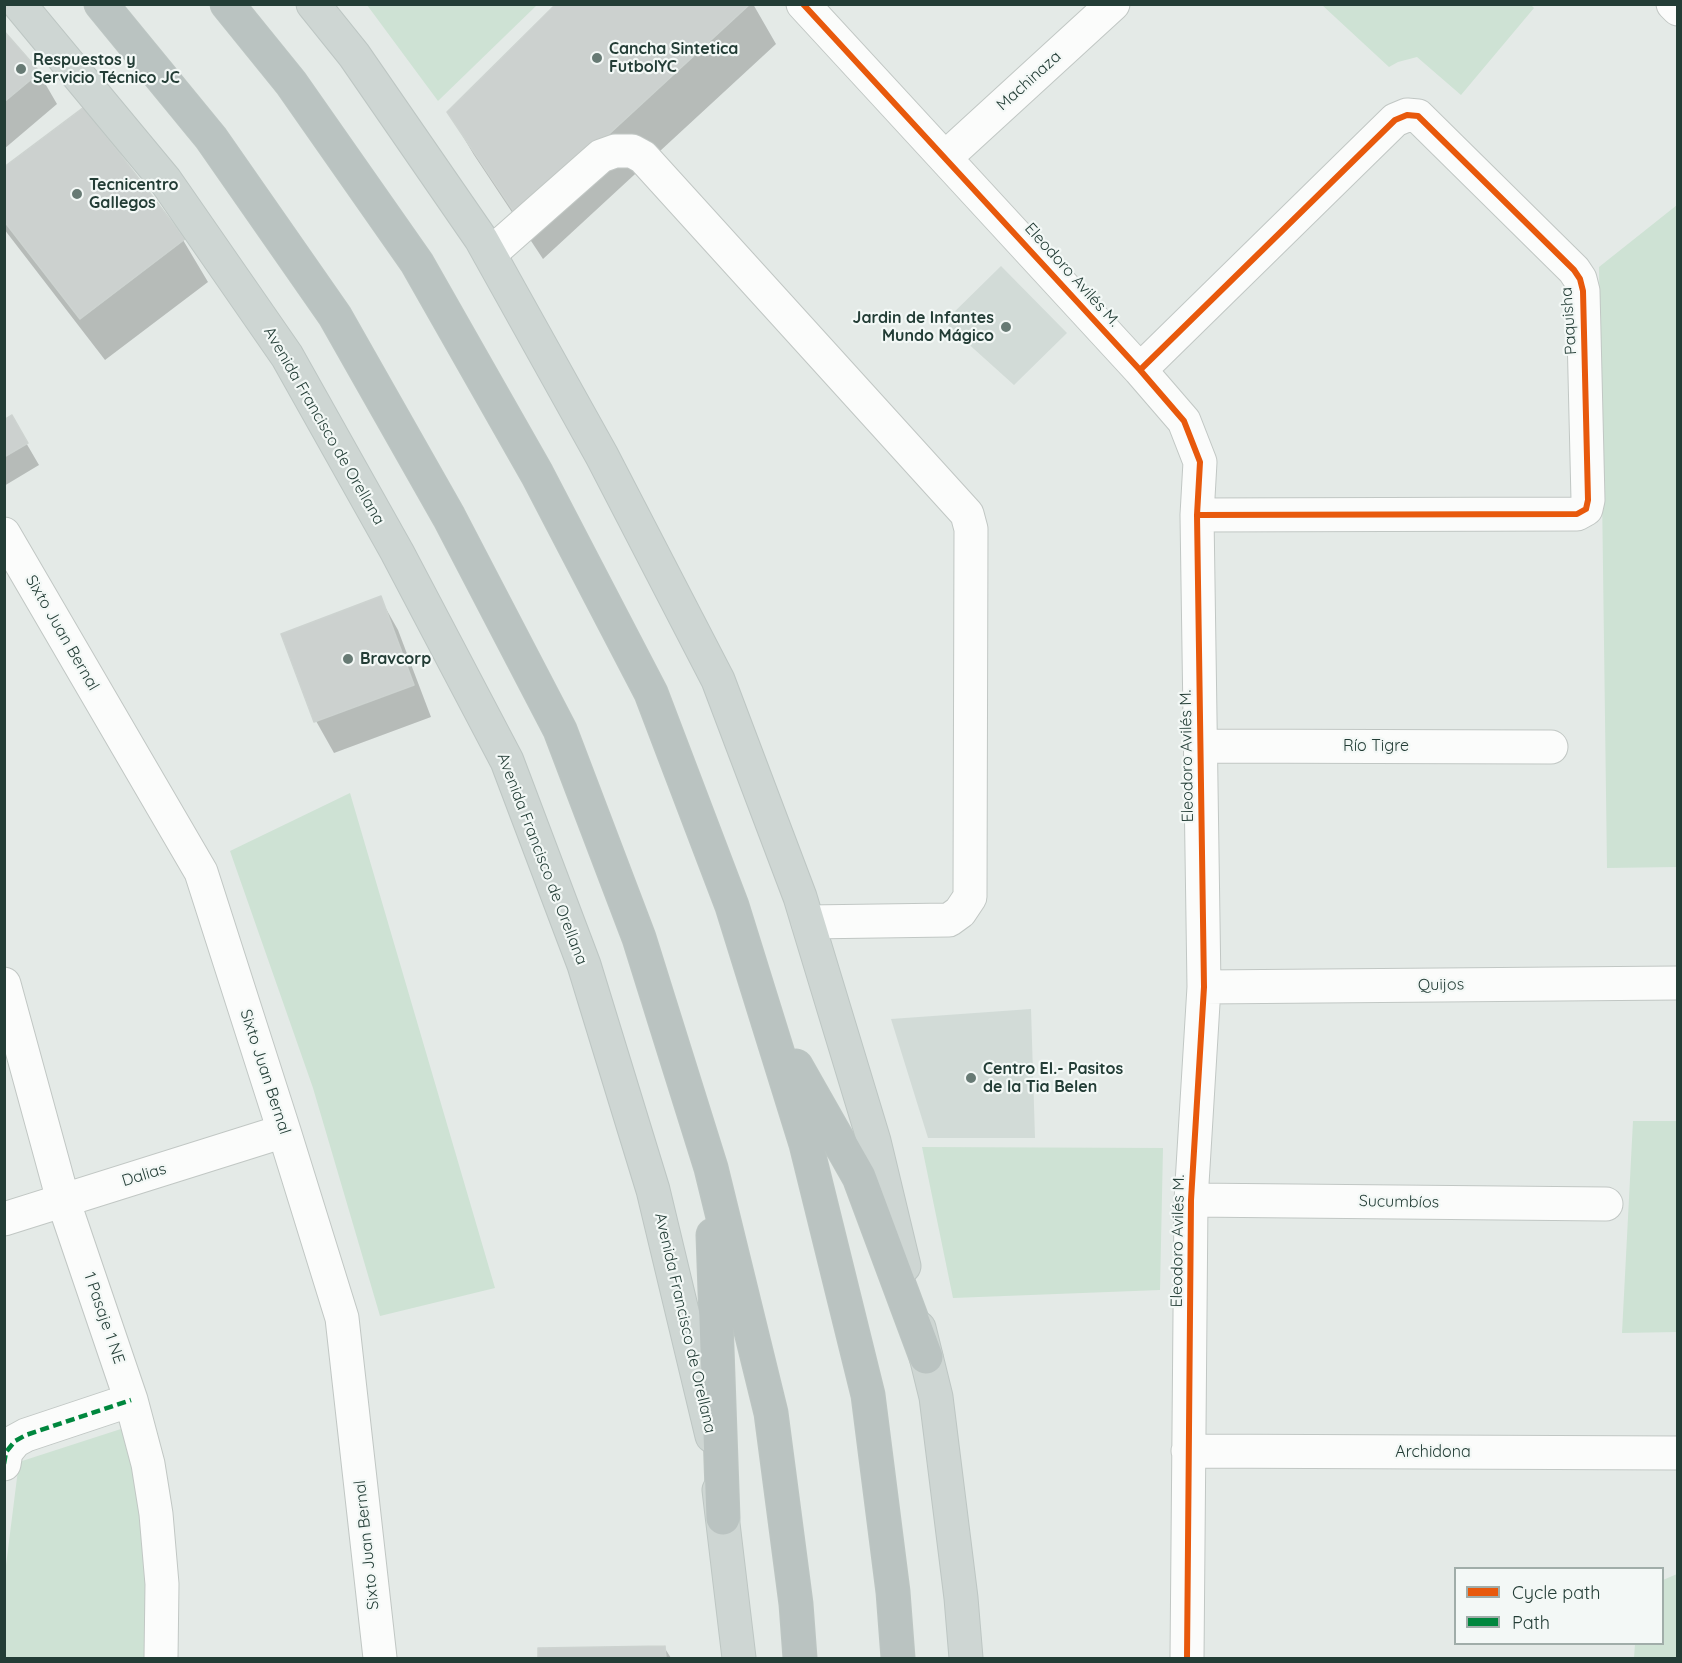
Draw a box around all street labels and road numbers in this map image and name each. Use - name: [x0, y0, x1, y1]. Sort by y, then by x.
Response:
- street label: Machinaza: [993, 47, 1065, 115]
- street label: Eleodoro Avilés M.: [1020, 219, 1124, 331]
- street label: Paquisha: [1557, 287, 1581, 355]
- street label: Avenida Francisco de Orellana: [259, 324, 389, 528]
- street label: Sixto Juan Bernal: [21, 572, 103, 694]
- street label: Eleodoro Avilés M.: [1176, 689, 1198, 823]
- street label: Río Tigre: [1343, 736, 1409, 756]
- street label: Avenida Francisco de Orellana: [493, 750, 591, 968]
- street label: Quijos: [1418, 975, 1464, 995]
- street label: Sixto Juan Bernal: [236, 1007, 294, 1137]
- street label: Dalias: [119, 1159, 169, 1191]
- street label: Eleodoro Avilés M.: [1167, 1174, 1189, 1308]
- street label: Sucumbíos: [1359, 1192, 1439, 1212]
- street label: Avenida Francisco de Orellana: [650, 1211, 720, 1435]
- street label: 1 Pasaje 1 NE: [79, 1270, 129, 1366]
- street label: Archidona: [1395, 1442, 1471, 1462]
- street label: Sixto Juan Bernal: [351, 1479, 383, 1611]

